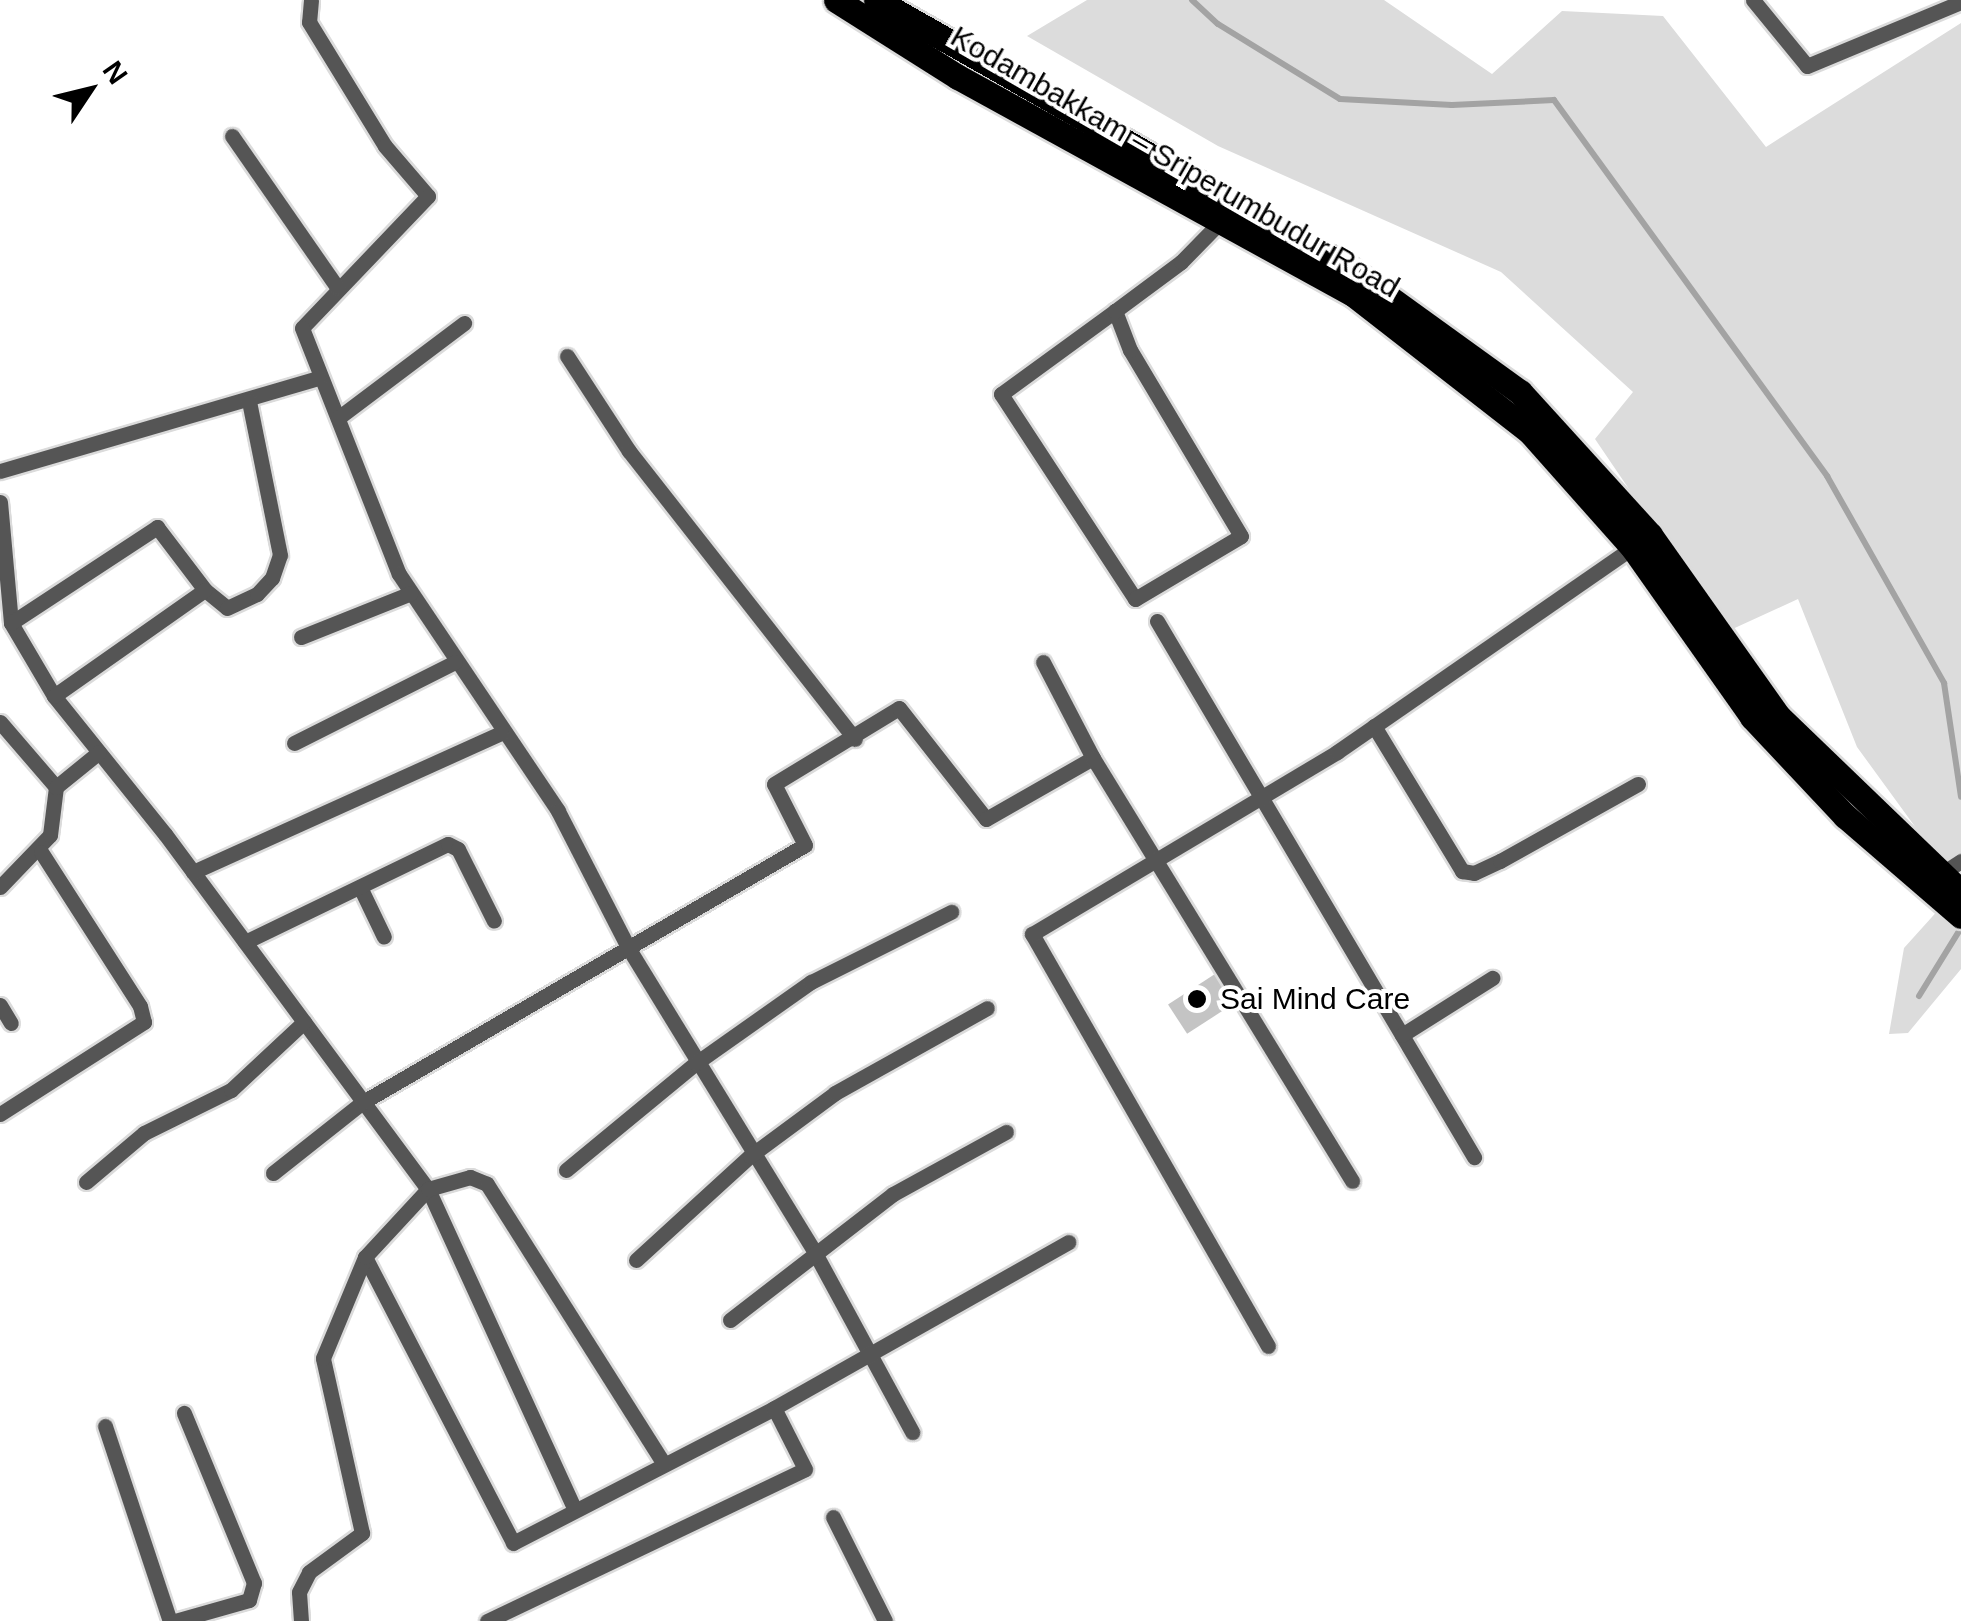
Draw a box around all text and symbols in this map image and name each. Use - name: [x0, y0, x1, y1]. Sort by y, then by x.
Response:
- street label: Kodambakkam – Sriperumbudur Road: [944, 18, 1406, 306]
- north arrow: [40, 40, 140, 140]
- text: N: [96, 55, 133, 90]
- place label: Sai Mind Care: [1220, 981, 1410, 1017]
- marker: Sai Mind Care: [1184, 986, 1210, 1012]

